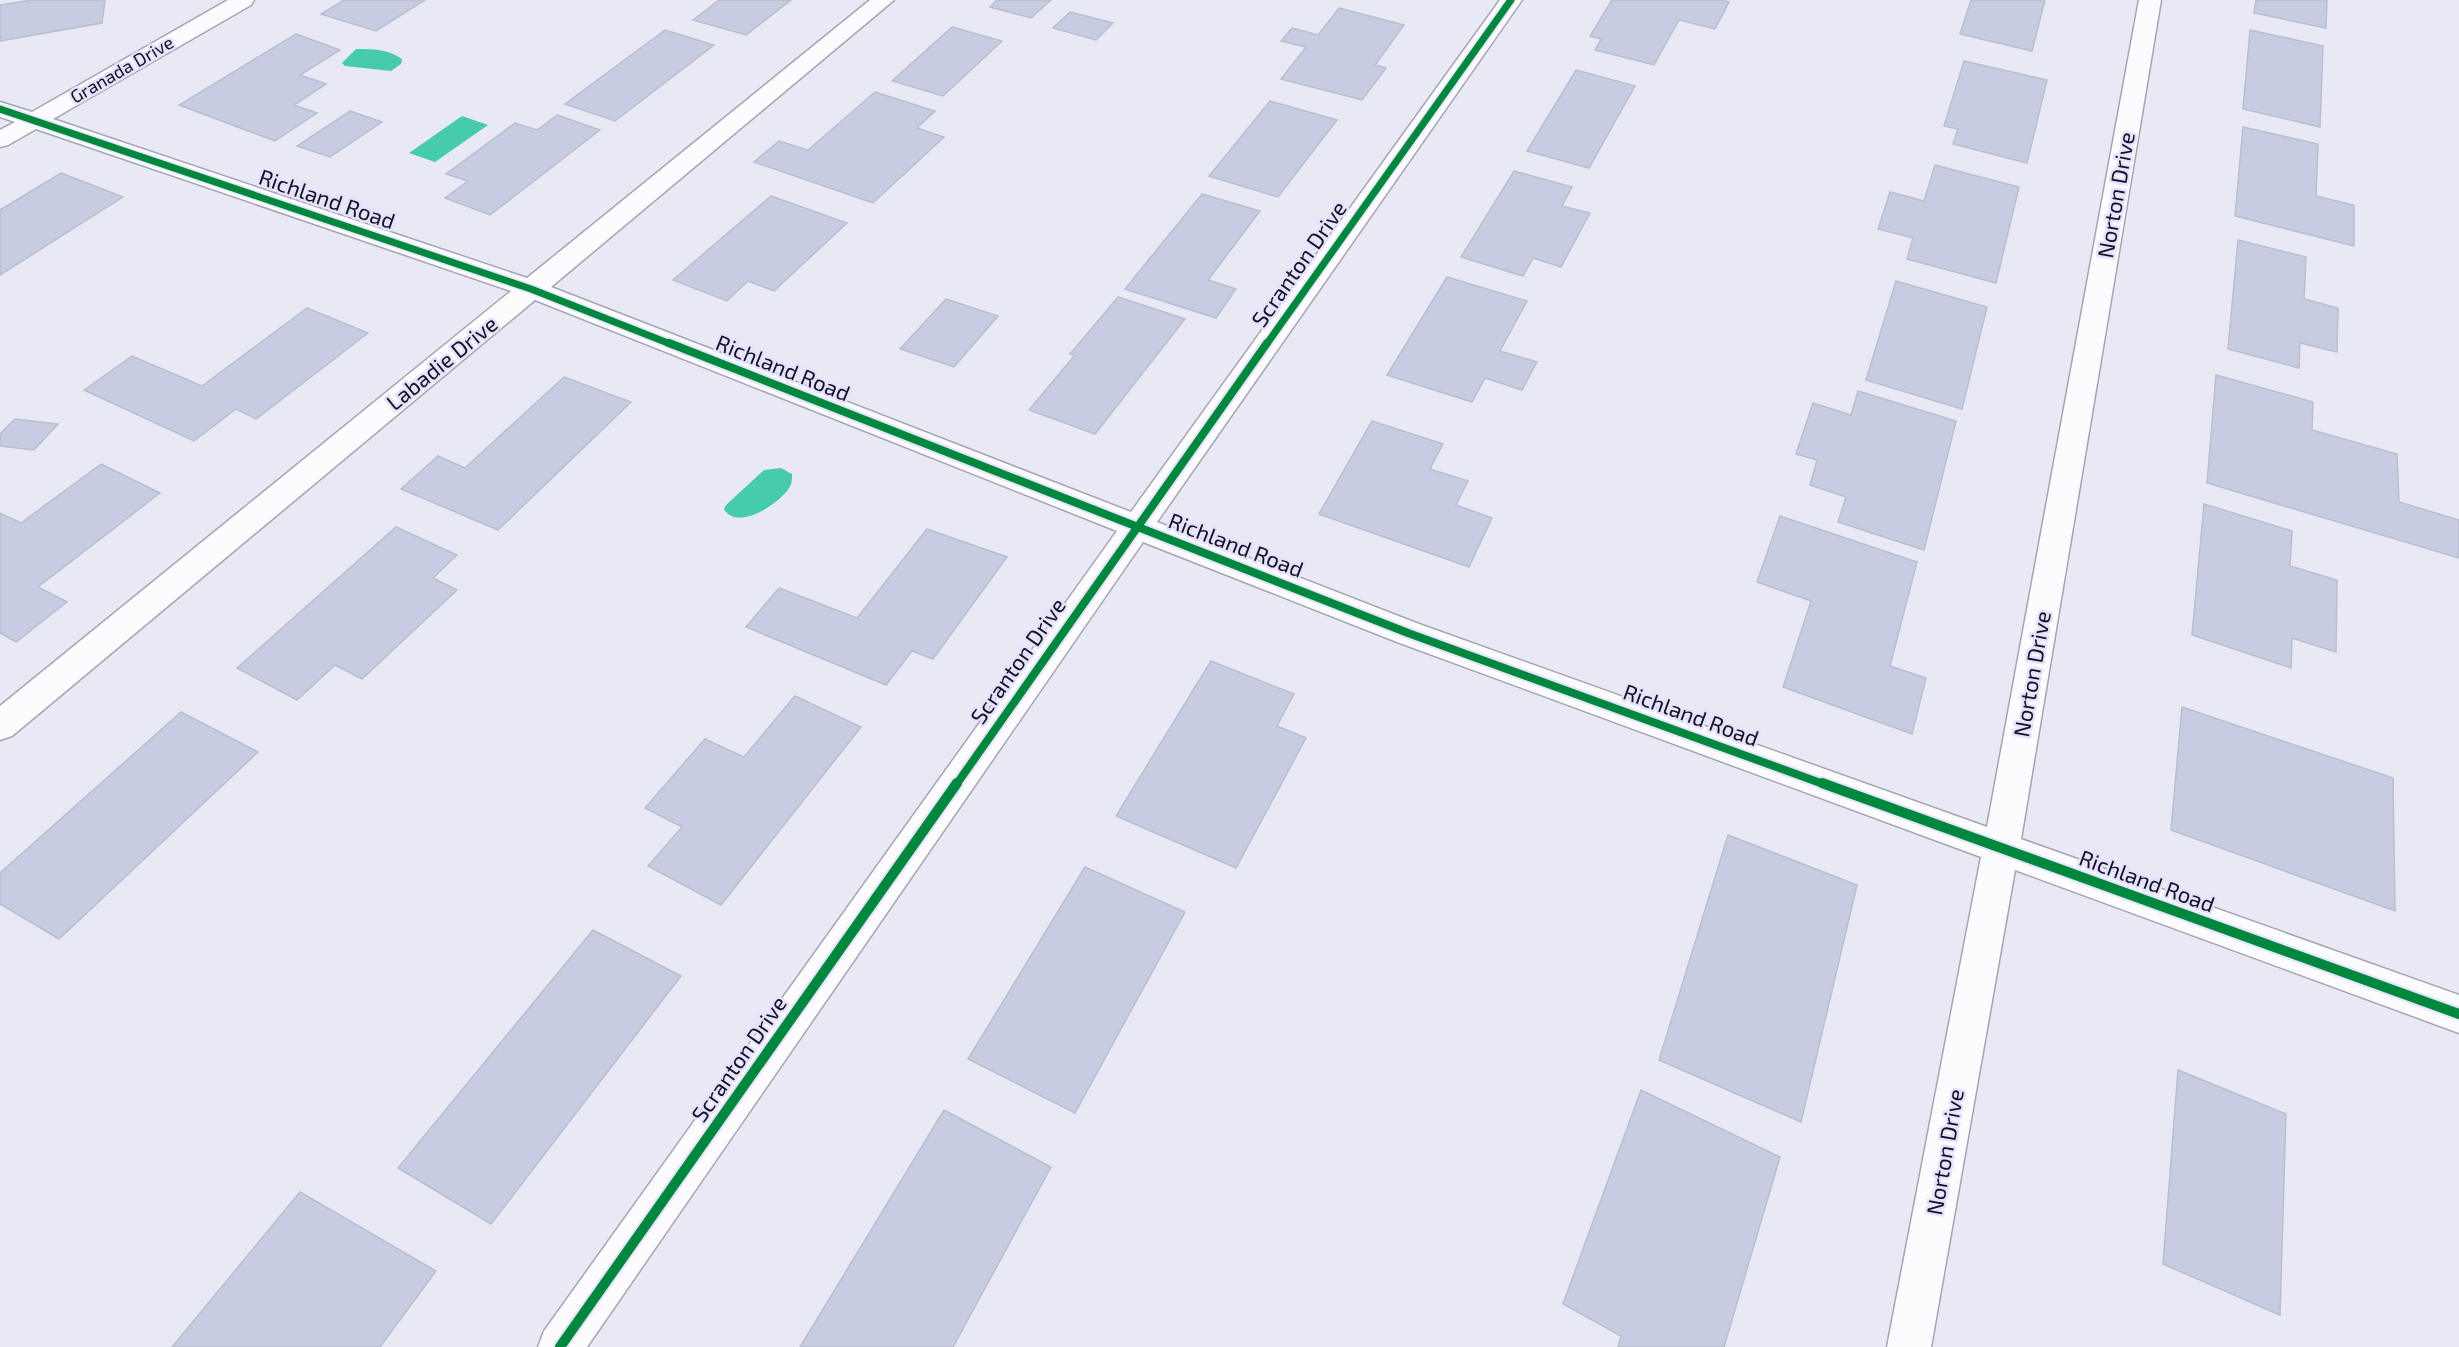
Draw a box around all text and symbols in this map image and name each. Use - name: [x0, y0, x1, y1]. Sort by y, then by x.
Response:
- street label: Granada Drive: [66, 31, 177, 108]
- street label: Norton Drive: [2091, 130, 2139, 260]
- street label: Richland Road: [256, 163, 399, 233]
- street label: Scranton Drive: [1245, 196, 1351, 331]
- street label: Labadie Drive: [381, 310, 502, 415]
- street label: Richland Road: [713, 328, 854, 406]
- street label: Richland Road: [1165, 506, 1307, 582]
- street label: Scranton Drive: [964, 593, 1070, 728]
- street label: Norton Drive: [2007, 609, 2055, 739]
- street label: Richland Road: [1620, 678, 1763, 751]
- street label: Richland Road: [2076, 844, 2219, 917]
- street label: Scranton Drive: [685, 991, 791, 1126]
- street label: Norton Drive: [1920, 1087, 1968, 1217]

